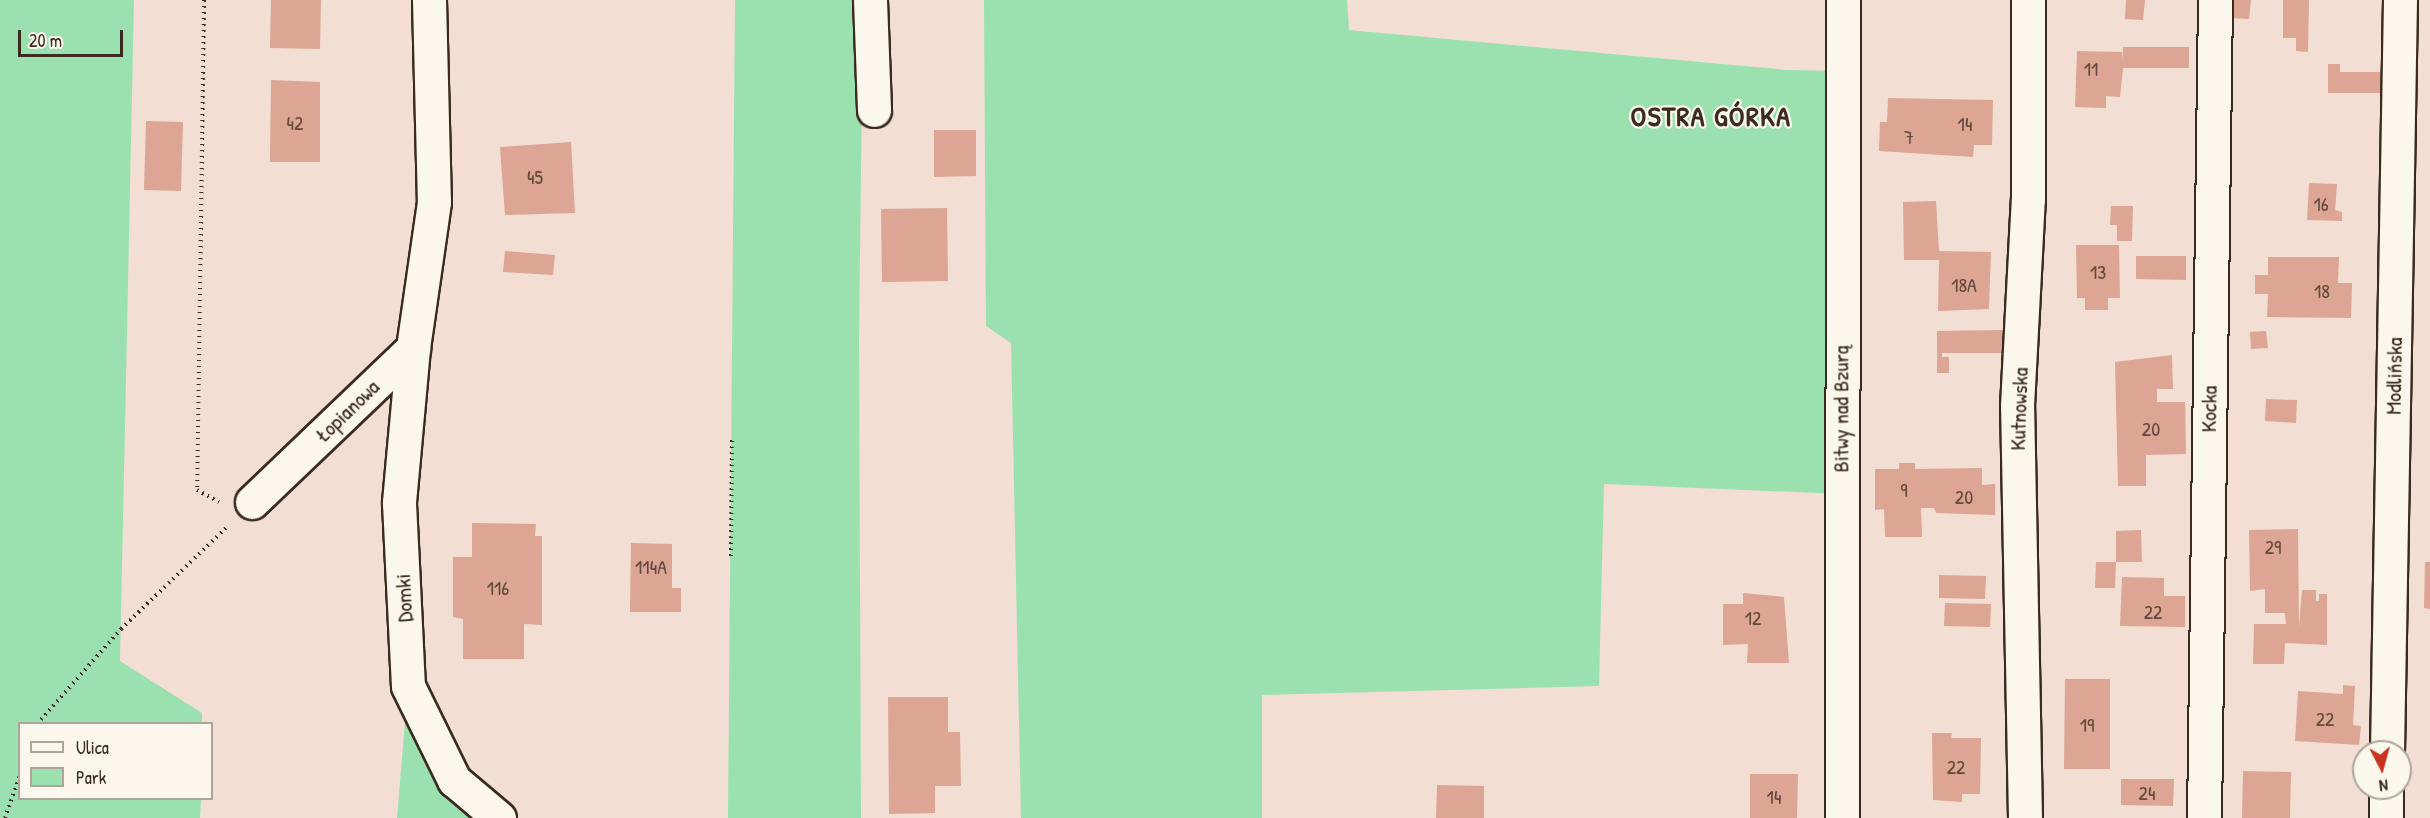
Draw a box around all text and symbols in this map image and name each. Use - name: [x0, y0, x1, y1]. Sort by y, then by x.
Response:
- scale bar: [21, 18, 126, 56]
- text: 20 m: [29, 28, 62, 53]
- house number: 11: [2084, 56, 2098, 80]
- district label: OSTRA GÓRKA: [1631, 99, 1791, 133]
- house number: 42: [287, 110, 303, 134]
- house number: 14: [1958, 111, 1972, 135]
- house number: 7: [1904, 124, 1914, 148]
- house number: 45: [527, 164, 543, 188]
- house number: 16: [2313, 191, 2329, 215]
- house number: 13: [2090, 259, 2106, 283]
- house number: 18A: [1951, 272, 1977, 296]
- house number: 18: [2314, 278, 2330, 302]
- street label: Modlińska: [2380, 337, 2408, 415]
- street label: Bitwy nad Bzurą: [1828, 346, 1854, 472]
- street label: Kutnowska: [2004, 367, 2034, 451]
- street label: Łopianowa: [309, 374, 385, 448]
- street label: Kocka: [2195, 385, 2223, 433]
- house number: 20: [2142, 416, 2160, 440]
- house number: 9: [1900, 477, 1908, 501]
- house number: 20: [1955, 484, 1973, 508]
- house number: 29: [2265, 534, 2281, 558]
- house number: 114A: [635, 554, 667, 578]
- street label: Domki: [390, 573, 418, 623]
- house number: 116: [487, 575, 509, 599]
- house number: 22: [2144, 599, 2162, 623]
- house number: 12: [1745, 605, 1761, 629]
- house number: 22: [2316, 706, 2334, 730]
- house number: 19: [2080, 712, 2094, 736]
- legend: [18, 722, 213, 800]
- text: Ulica: [76, 735, 109, 760]
- north arrow: [2352, 740, 2412, 800]
- house number: 22: [1947, 754, 1965, 778]
- text: Park: [76, 765, 106, 790]
- text: N: [2378, 775, 2389, 797]
- house number: 24: [2139, 780, 2155, 804]
- house number: 14: [1767, 784, 1781, 808]

